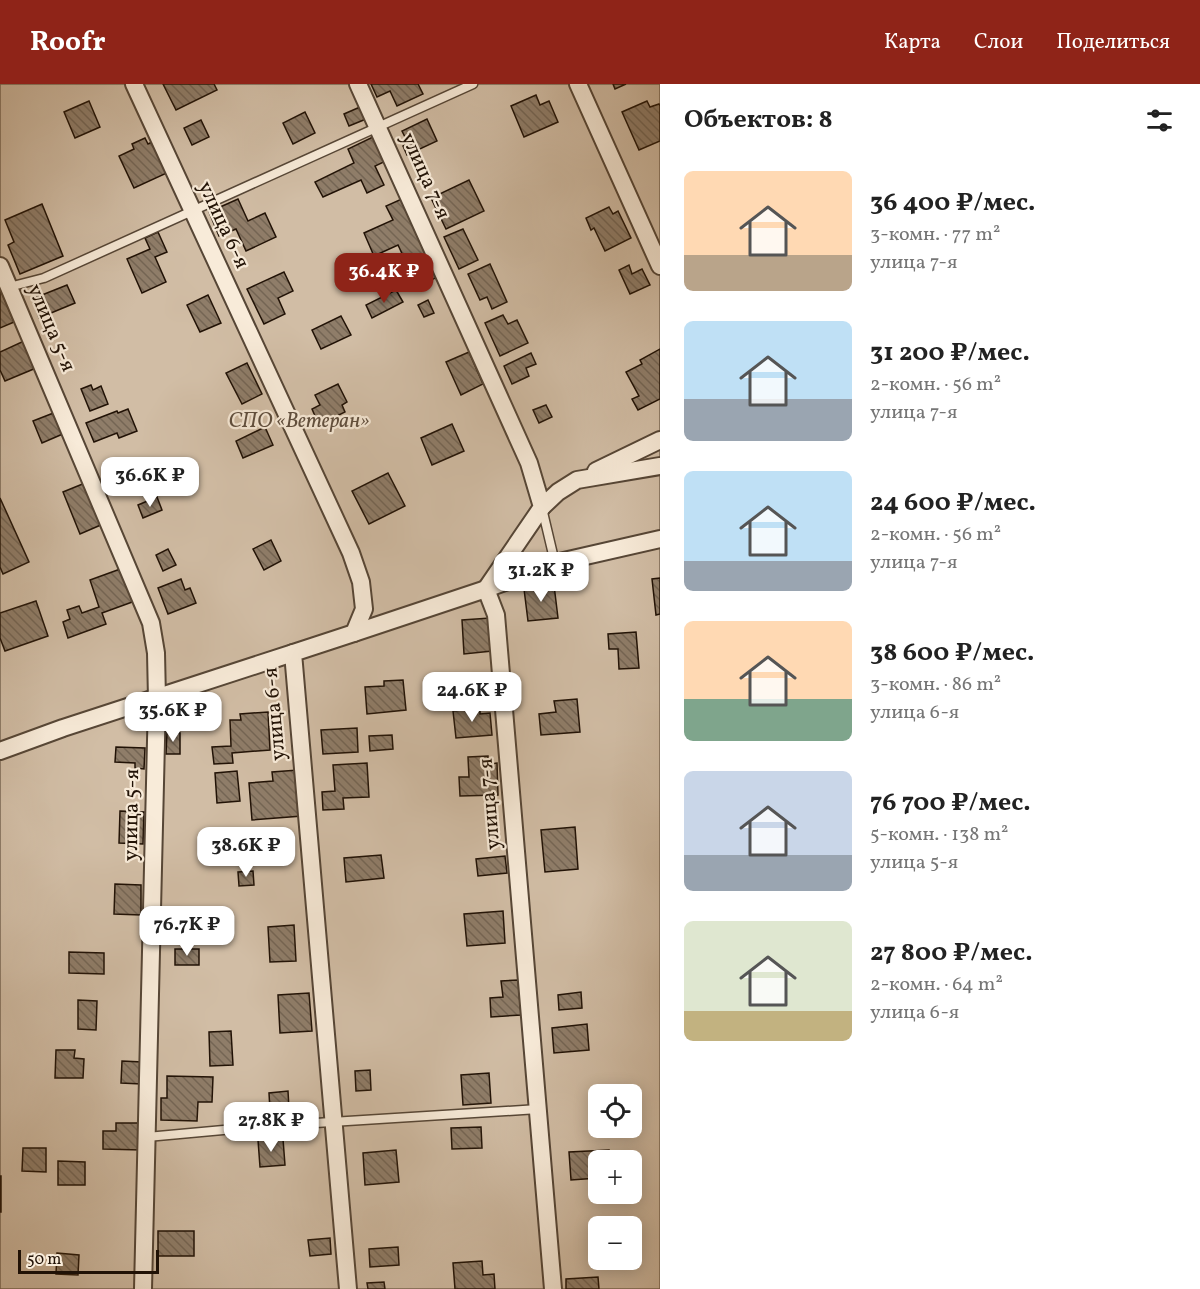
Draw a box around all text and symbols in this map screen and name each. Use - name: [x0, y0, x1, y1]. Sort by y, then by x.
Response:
- text: Roofr: [30, 23, 105, 62]
- text: Карта: [884, 28, 941, 57]
- text: Слои: [974, 28, 1023, 57]
- text: Поделиться: [1056, 28, 1170, 57]
- text: Объектов: 8: [684, 102, 833, 138]
- icon: filters: [1143, 104, 1176, 137]
- street label: улица 7-я: [393, 128, 457, 224]
- street label: улица 6-я: [190, 176, 256, 274]
- text: 36 400 ₽/мес.: [870, 185, 1036, 221]
- icon: home: [732, 195, 804, 267]
- text: 3-комн. · 77 m²: [870, 221, 1000, 249]
- text: улица 7-я: [870, 249, 957, 277]
- pin: 36.4K ₽: [329, 253, 439, 304]
- text: 36.4K ₽: [348, 258, 420, 286]
- street label: улица 5-я: [20, 280, 82, 376]
- text: 31 200 ₽/мес.: [870, 335, 1030, 371]
- icon: home: [732, 345, 804, 417]
- text: 2-комн. · 56 m²: [870, 371, 1001, 399]
- text: улица 7-я: [870, 399, 957, 427]
- park label: СПО «Ветеран»: [228, 407, 370, 436]
- pin: 36.6K ₽: [95, 457, 205, 508]
- text: 36.6K ₽: [115, 462, 185, 490]
- text: 24 600 ₽/мес.: [870, 485, 1036, 521]
- icon: home: [732, 495, 804, 567]
- text: 2-комн. · 56 m²: [870, 521, 1001, 549]
- text: улица 7-я: [870, 549, 957, 577]
- pin: 31.2K ₽: [486, 552, 596, 603]
- text: 31.2K ₽: [508, 557, 574, 585]
- text: 38 600 ₽/мес.: [870, 635, 1034, 671]
- icon: home: [732, 645, 804, 717]
- street label: улица 6-я: [256, 666, 294, 762]
- text: 3-комн. · 86 m²: [870, 671, 1001, 699]
- pin: 24.6K ₽: [417, 672, 527, 723]
- text: 24.6K ₽: [436, 677, 508, 705]
- pin: 35.6K ₽: [118, 692, 228, 743]
- text: 35.6K ₽: [139, 697, 207, 725]
- text: улица 6-я: [870, 699, 959, 727]
- street label: улица 7-я: [472, 757, 508, 851]
- street label: улица 5-я: [117, 768, 147, 862]
- text: 76 700 ₽/мес.: [870, 785, 1031, 821]
- icon: home: [732, 795, 804, 867]
- text: 5-комн. · 138 m²: [870, 821, 1009, 849]
- pin: 38.6K ₽: [191, 827, 301, 878]
- text: 38.6K ₽: [211, 832, 281, 860]
- text: улица 5-я: [870, 849, 958, 877]
- pin: 76.7K ₽: [132, 906, 242, 957]
- text: 76.7K ₽: [153, 911, 221, 939]
- text: 27 800 ₽/мес.: [870, 935, 1033, 971]
- icon: home: [732, 945, 804, 1017]
- text: 2-комн. · 64 m²: [870, 971, 1003, 999]
- text: улица 6-я: [870, 999, 959, 1027]
- map controls: [588, 1084, 642, 1270]
- button: locate: [588, 1084, 642, 1138]
- pin: 27.8K ₽: [216, 1102, 326, 1153]
- text: 27.8K ₽: [238, 1107, 304, 1135]
- button: +: [588, 1150, 642, 1204]
- button: −: [588, 1216, 642, 1270]
- scale bar: [18, 1247, 159, 1274]
- text: 50 m: [27, 1249, 61, 1271]

